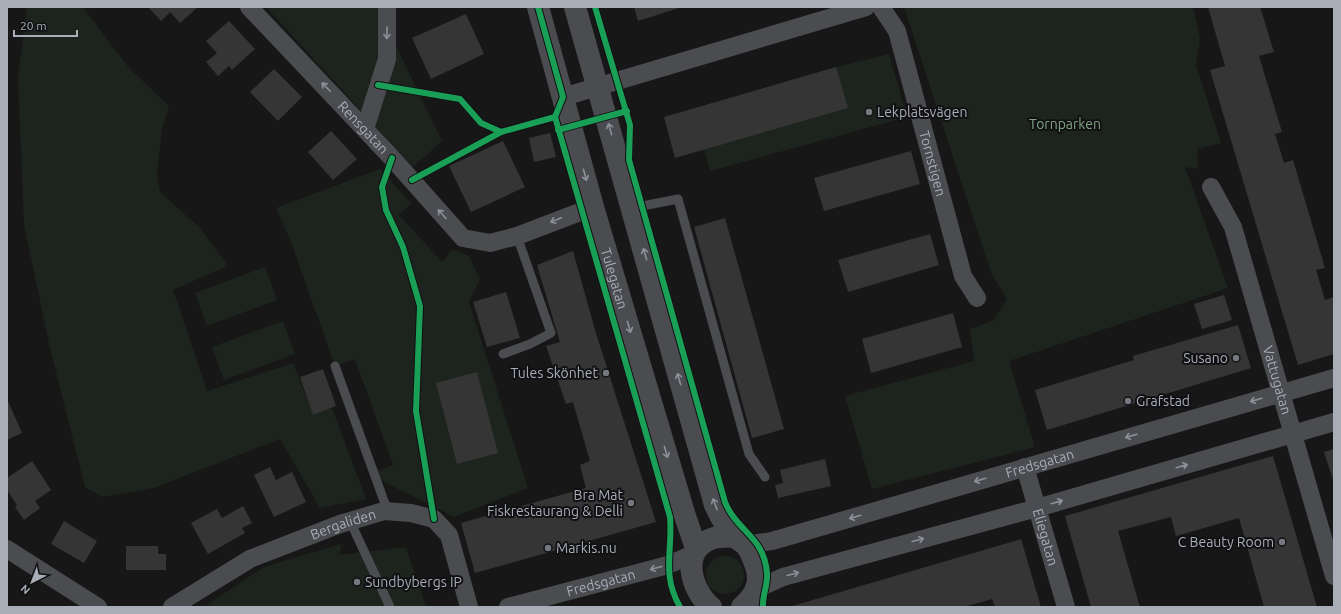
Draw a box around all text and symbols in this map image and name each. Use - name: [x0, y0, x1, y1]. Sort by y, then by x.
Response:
- scale bar: [14, 12, 77, 38]
- text: 20 m: [20, 19, 47, 32]
- one-way arrow: [383, 26, 391, 39]
- one-way arrow: [321, 82, 331, 92]
- street label: Rensgatan: [334, 98, 392, 157]
- place label: Lekplatsvägen: [877, 104, 967, 120]
- marker: Lekplatsvägen: [864, 107, 874, 117]
- park label: Tornparken: [1029, 116, 1101, 132]
- one-way arrow: [605, 123, 613, 136]
- street label: Tornstigen: [916, 129, 949, 198]
- one-way arrow: [582, 169, 589, 182]
- one-way arrow: [437, 208, 446, 219]
- one-way arrow: [551, 216, 563, 224]
- street label: Tulegatan: [598, 246, 631, 311]
- one-way arrow: [640, 248, 648, 261]
- one-way arrow: [626, 320, 633, 333]
- street label: Vattugatan: [1260, 344, 1295, 416]
- place label: Susano: [1183, 350, 1228, 366]
- marker: Susano: [1231, 353, 1241, 363]
- place label: Tules Skönhet: [510, 365, 598, 381]
- marker: Tules Skönhet: [601, 368, 611, 378]
- one-way arrow: [675, 373, 683, 386]
- place label: Grafstad: [1136, 393, 1190, 409]
- marker: Grafstad: [1123, 396, 1133, 406]
- one-way arrow: [1250, 397, 1263, 404]
- one-way arrow: [1125, 433, 1138, 440]
- one-way arrow: [663, 445, 670, 458]
- street label: Fredsgatan: [1004, 446, 1076, 481]
- one-way arrow: [1175, 462, 1188, 469]
- one-way arrow: [973, 477, 986, 484]
- place label: Bra Mat Fiskrestaurang & Delli: [487, 487, 623, 519]
- marker: Bra Mat Fiskrestaurang & Delli: [626, 498, 636, 508]
- one-way arrow: [1051, 498, 1064, 505]
- one-way arrow: [710, 499, 718, 511]
- street label: Bergaliden: [308, 506, 378, 543]
- street label: Eliegatan: [1030, 507, 1061, 567]
- one-way arrow: [849, 514, 862, 521]
- place label: C Beauty Room: [1178, 534, 1274, 550]
- one-way arrow: [912, 536, 925, 543]
- marker: C Beauty Room: [1277, 537, 1287, 547]
- place label: Markis.nu: [556, 540, 617, 556]
- marker: Markis.nu: [543, 543, 553, 553]
- north arrow: [12, 562, 52, 602]
- one-way arrow: [650, 565, 663, 572]
- street label: Fredsgatan: [565, 566, 637, 599]
- one-way arrow: [786, 570, 799, 577]
- place label: Sundbybergs IP: [365, 574, 462, 590]
- marker: Sundbybergs IP: [352, 577, 362, 587]
- text: N: [18, 582, 32, 597]

